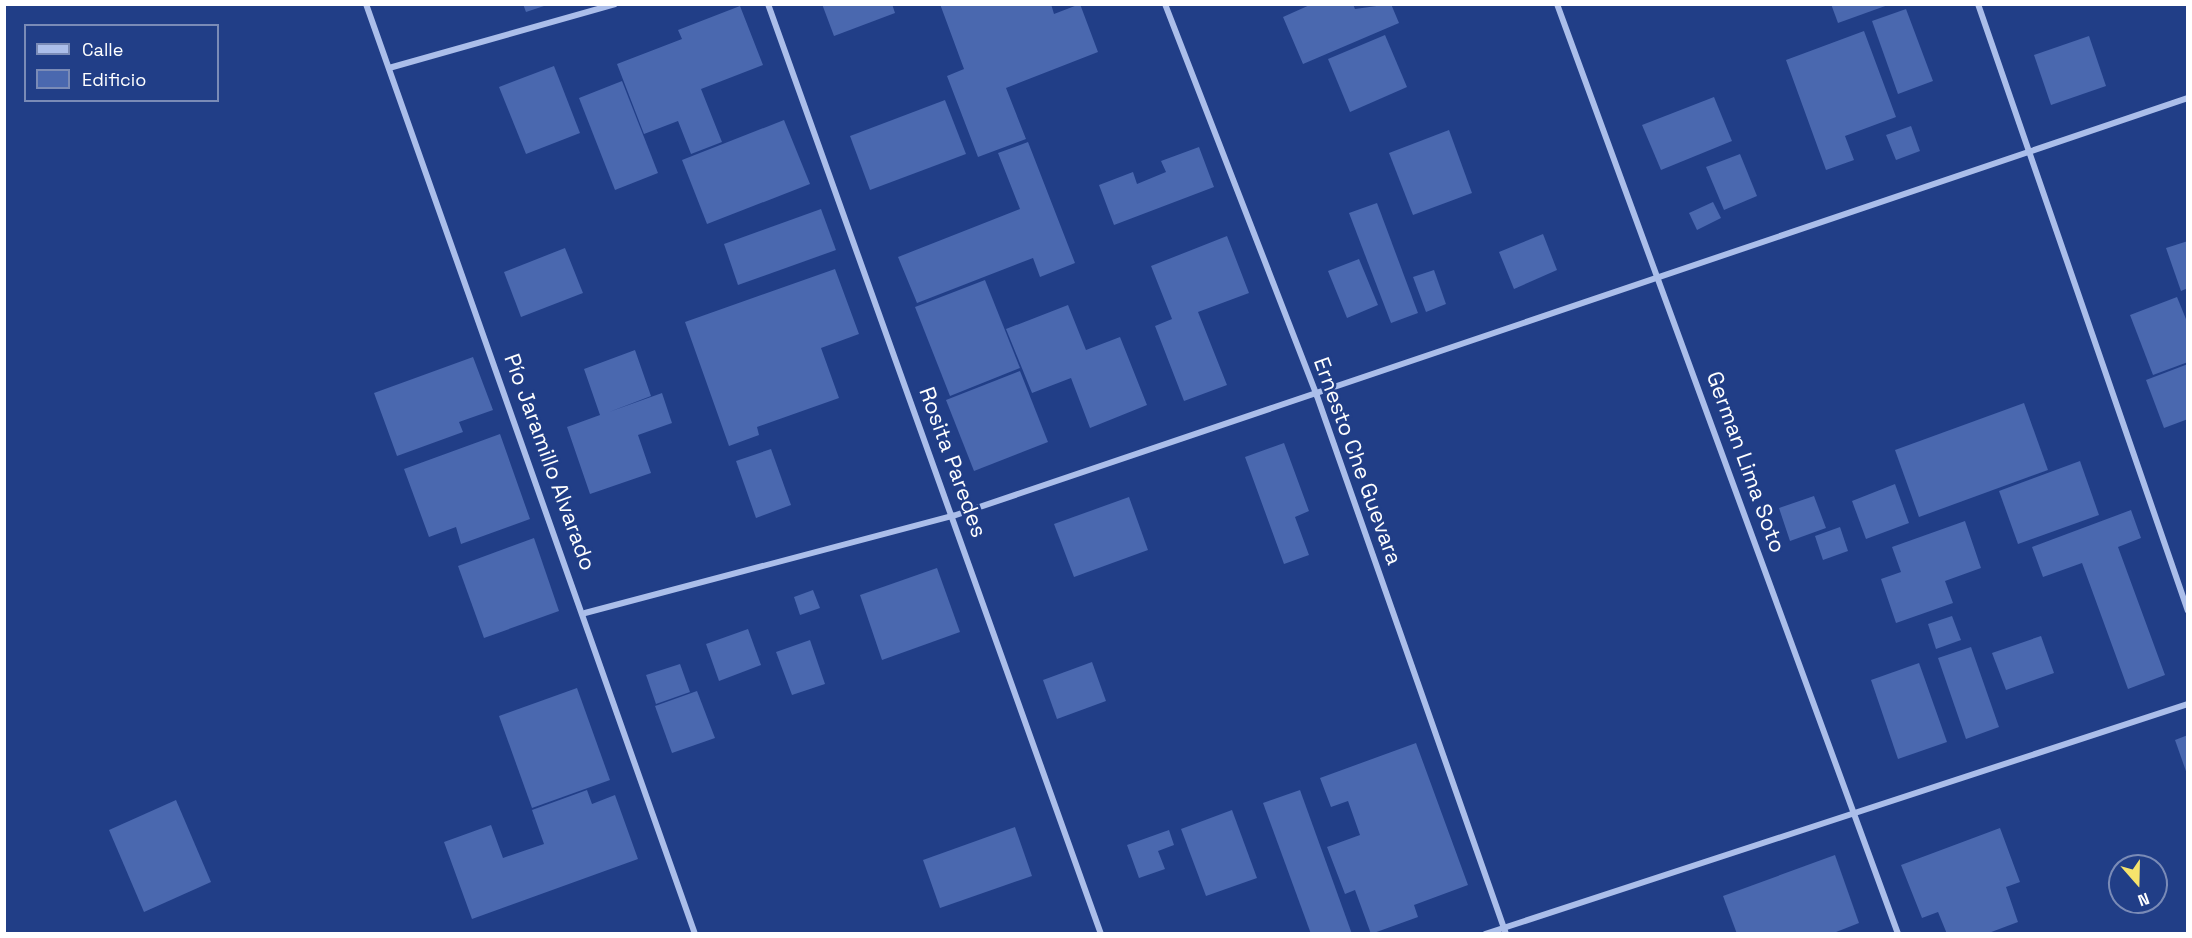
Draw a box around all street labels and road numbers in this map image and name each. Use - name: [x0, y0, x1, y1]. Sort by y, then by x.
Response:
- street label: Pío Jaramillo Alvarado: [498, 350, 602, 574]
- street label: Ernesto Che Guevara: [1308, 354, 1408, 568]
- street label: German Lima Soto: [1701, 368, 1791, 556]
- street label: Rosita Paredes: [914, 383, 992, 541]

